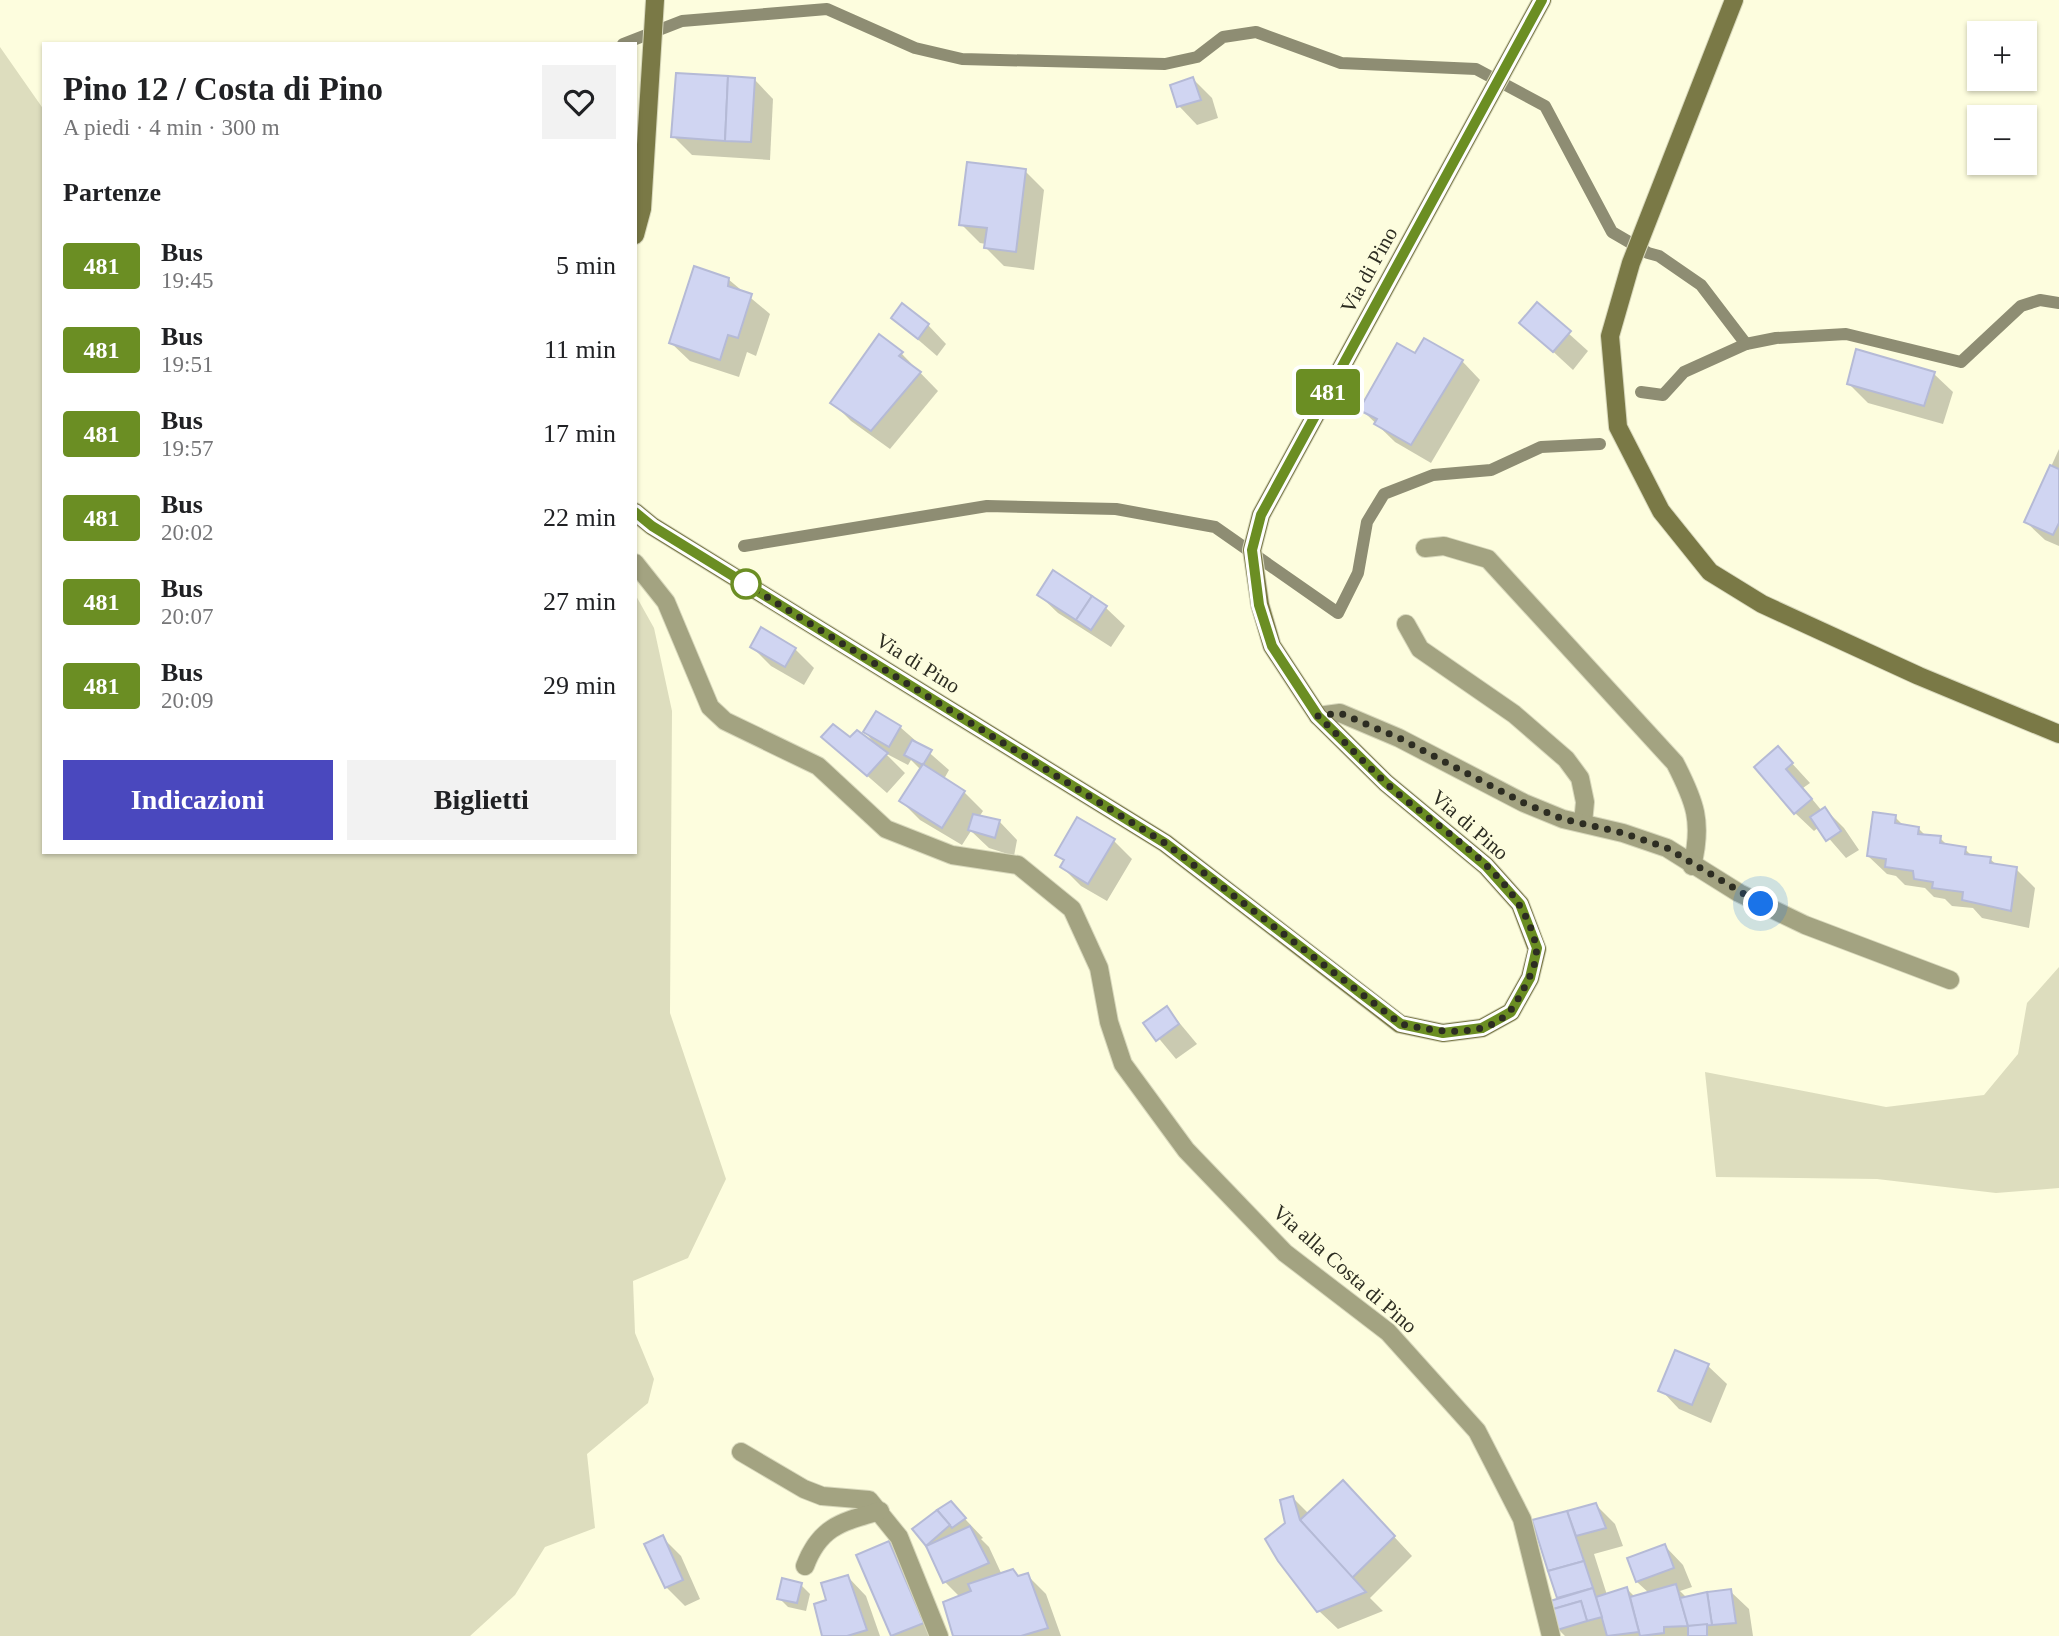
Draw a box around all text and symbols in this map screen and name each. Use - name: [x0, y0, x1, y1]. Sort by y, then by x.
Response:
- map controls: [1967, 21, 2037, 175]
- button: +: [1967, 21, 2037, 91]
- button: heart: [542, 65, 616, 139]
- text: Pino 12 / Costa di Pino: [63, 71, 383, 107]
- button: −: [1967, 105, 2037, 175]
- text: A piedi · 4 min · 300 m: [63, 115, 280, 140]
- text: Partenze: [63, 178, 161, 207]
- street label: Via di Pino: [1336, 223, 1402, 317]
- text: Bus: [161, 238, 203, 267]
- text: 5 min: [556, 251, 616, 280]
- text: 481: [84, 253, 120, 279]
- text: 19:45: [161, 268, 213, 293]
- text: Bus: [161, 322, 203, 351]
- text: 11 min: [544, 335, 616, 364]
- text: 481: [84, 337, 120, 363]
- text: 19:51: [161, 352, 213, 377]
- line badge: 481: [1288, 369, 1368, 415]
- text: 481: [1310, 379, 1346, 405]
- text: Bus: [161, 406, 203, 435]
- text: 17 min: [543, 419, 616, 448]
- text: 481: [84, 421, 120, 447]
- text: 19:57: [161, 436, 213, 461]
- text: Bus: [161, 490, 203, 519]
- text: 22 min: [543, 503, 616, 532]
- text: 481: [84, 505, 120, 531]
- text: 20:02: [161, 520, 213, 545]
- unlabelled marker: [731, 569, 761, 599]
- text: Bus: [161, 574, 203, 603]
- text: 27 min: [543, 587, 616, 616]
- text: 481: [84, 589, 120, 615]
- text: 20:07: [161, 604, 213, 629]
- street label: Via di Pino: [872, 628, 964, 698]
- text: Bus: [161, 658, 203, 687]
- text: 29 min: [543, 671, 616, 700]
- text: 481: [84, 673, 120, 699]
- text: 20:09: [161, 688, 213, 713]
- button: Indicazioni: [63, 760, 333, 840]
- button: Biglietti: [347, 760, 616, 840]
- street label: Via di Pino: [1426, 785, 1514, 865]
- your location: [1743, 886, 1778, 921]
- street label: Via alla Costa di Pino: [1268, 1200, 1422, 1338]

